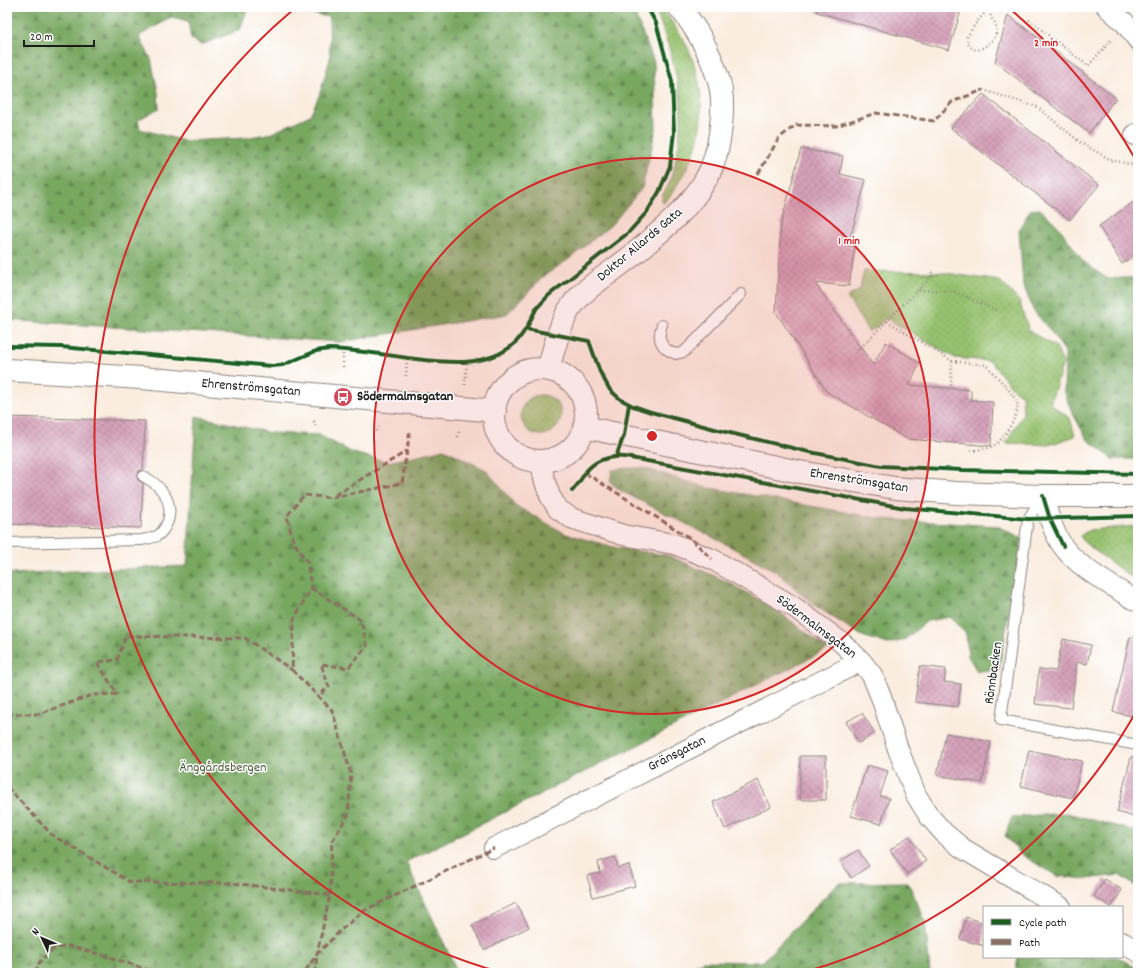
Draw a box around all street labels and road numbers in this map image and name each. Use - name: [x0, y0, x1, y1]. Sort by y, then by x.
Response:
- street label: Doktor Allards Gata: [593, 203, 687, 287]
- street label: Ehrenströmsgatan: [201, 374, 301, 402]
- street label: Ehrenströmsgatan: [808, 463, 910, 499]
- street label: Södermalmsgatan: [772, 590, 860, 664]
- street label: Rönnbacken: [980, 641, 1008, 705]
- street label: Gränsgatan: [645, 731, 709, 777]

